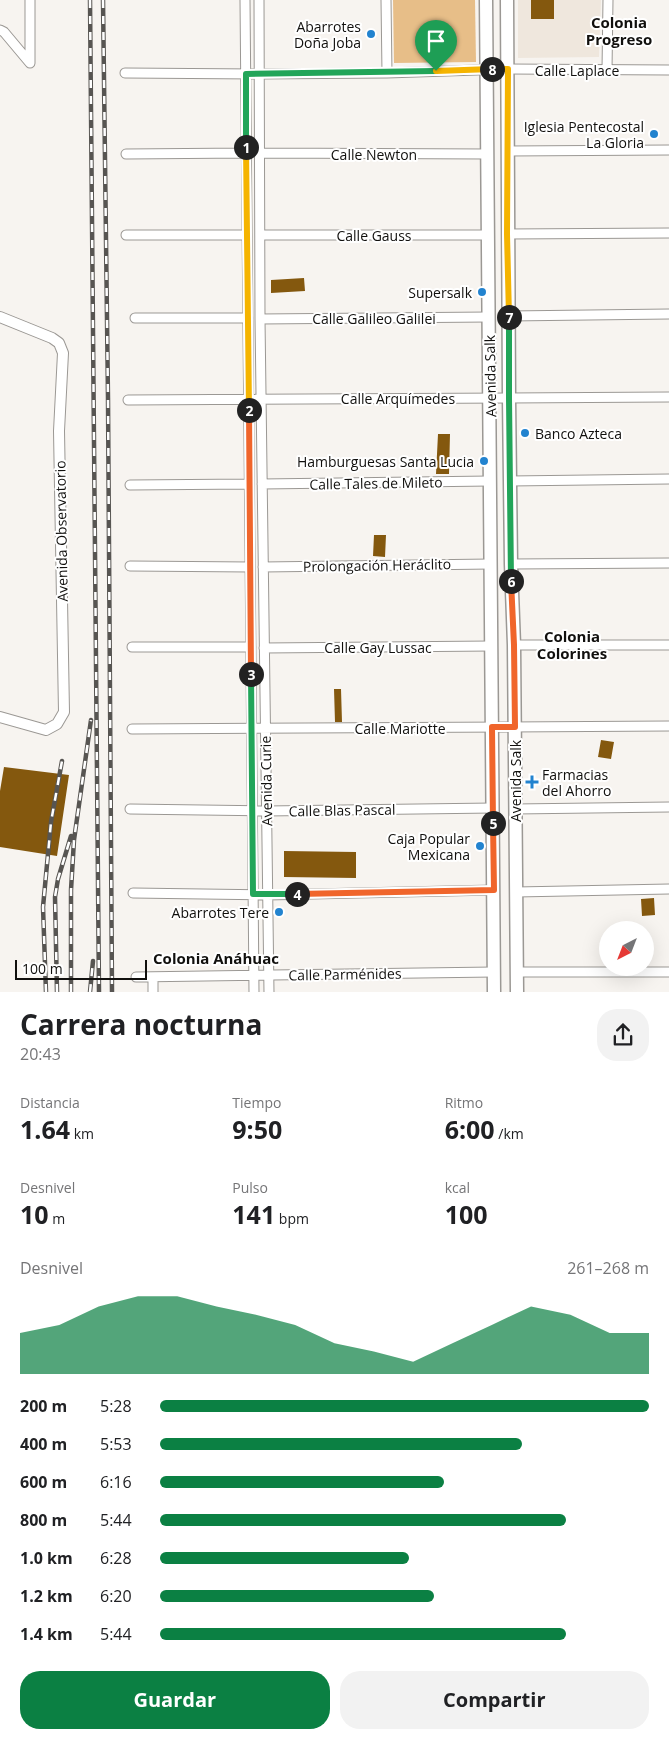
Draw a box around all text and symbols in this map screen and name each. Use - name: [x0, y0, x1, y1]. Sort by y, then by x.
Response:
- district label: Colonia Progreso: [586, 12, 652, 49]
- place label: Abarrotes Doña Joba: [294, 17, 361, 52]
- pin: [415, 20, 457, 71]
- icon: arrive: [422, 27, 450, 55]
- marker: Abarrotes Doña Joba: [365, 28, 377, 40]
- pin: 8: [480, 56, 504, 82]
- text: 8: [488, 60, 497, 79]
- street label: Calle Laplace: [535, 61, 619, 80]
- place label: Iglesia Pentecostal La Gloria: [524, 117, 644, 152]
- marker: Iglesia Pentecostal La Gloria: [648, 128, 660, 140]
- pin: 1: [234, 134, 258, 160]
- text: 1: [242, 138, 251, 157]
- street label: Calle Newton: [331, 145, 417, 164]
- street label: Calle Gauss: [336, 226, 412, 245]
- place label: Supersalk: [408, 283, 473, 302]
- marker: Supersalk: [476, 286, 488, 298]
- pin: 7: [496, 304, 522, 330]
- text: 7: [505, 308, 514, 327]
- street label: Calle Galileo Galilei: [312, 309, 436, 328]
- street label: Avenida Salk: [480, 334, 500, 417]
- street label: Calle Arquímedes: [341, 389, 455, 408]
- pin: 2: [236, 398, 262, 422]
- text: 2: [245, 401, 254, 420]
- place label: Banco Azteca: [535, 424, 622, 443]
- marker: Banco Azteca: [519, 427, 531, 439]
- place label: Hamburguesas Santa Lucia: [297, 452, 474, 471]
- marker: Hamburguesas Santa Lucia: [478, 455, 490, 467]
- street label: Avenida Observatorio: [50, 460, 72, 602]
- street label: Calle Tales de Mileto: [309, 472, 443, 494]
- street label: Prolongación Heráclito: [303, 554, 451, 576]
- pin: 6: [498, 568, 524, 594]
- text: 6: [507, 572, 516, 591]
- district label: Colonia Colorines: [537, 626, 607, 663]
- street label: Calle Gay Lussac: [324, 638, 432, 657]
- pin: 3: [238, 662, 264, 686]
- text: 3: [247, 665, 256, 684]
- street label: Calle Mariotte: [354, 719, 446, 738]
- street label: Avenida Curie: [256, 736, 276, 826]
- street label: Avenida Salk: [506, 739, 525, 822]
- place label: Farmacias del Ahorro: [542, 765, 611, 800]
- marker: Farmacias del Ahorro: [526, 776, 538, 788]
- street label: Calle Blas Pascal: [288, 800, 396, 820]
- pin: 5: [480, 810, 506, 836]
- text: 5: [489, 814, 498, 833]
- place label: Caja Popular Mexicana: [387, 829, 470, 864]
- marker: Caja Popular Mexicana: [474, 840, 486, 852]
- pin: 4: [284, 882, 310, 906]
- text: 4: [293, 885, 302, 904]
- place label: Abarrotes Tere: [172, 903, 269, 922]
- marker: Abarrotes Tere: [273, 906, 285, 918]
- north arrow: [599, 921, 654, 976]
- map controls: [599, 921, 654, 976]
- district label: Colonia Anáhuac: [153, 948, 279, 968]
- scale bar: [15, 956, 148, 980]
- text: 100 m: [22, 959, 63, 978]
- street label: Calle Parménides: [288, 964, 402, 984]
- text: Carrera nocturna: [20, 1005, 262, 1043]
- button: share: [597, 1009, 649, 1061]
- text: 20:43: [20, 1043, 61, 1065]
- text: Distancia: [20, 1093, 80, 1112]
- text: Tiempo: [232, 1093, 281, 1112]
- text: Ritmo: [445, 1093, 483, 1112]
- text: 1.64: [20, 1112, 70, 1146]
- text: 9:50: [232, 1112, 282, 1146]
- text: 6:00: [445, 1112, 495, 1146]
- text: km: [70, 1124, 94, 1143]
- text: /km: [495, 1124, 524, 1143]
- text: Desnivel: [20, 1178, 75, 1197]
- text: Pulso: [232, 1178, 268, 1197]
- text: kcal: [445, 1178, 470, 1197]
- text: 10: [20, 1197, 49, 1231]
- text: 141: [232, 1197, 275, 1231]
- text: 100: [445, 1197, 488, 1231]
- text: m: [49, 1209, 65, 1228]
- text: bpm: [275, 1209, 309, 1228]
- text: Desnivel: [20, 1257, 83, 1279]
- text: 261–268 m: [567, 1257, 649, 1279]
- text: 200 m: [20, 1395, 67, 1417]
- text: 5:28: [100, 1395, 132, 1417]
- text: 400 m: [20, 1433, 67, 1455]
- text: 5:53: [100, 1433, 132, 1455]
- text: 600 m: [20, 1471, 67, 1493]
- text: 6:16: [100, 1471, 132, 1493]
- text: 800 m: [20, 1509, 67, 1531]
- text: 5:44: [100, 1509, 132, 1531]
- text: 1.0 km: [20, 1547, 73, 1569]
- text: 6:28: [100, 1547, 132, 1569]
- text: 1.2 km: [20, 1585, 73, 1607]
- text: 6:20: [100, 1585, 132, 1607]
- text: 1.4 km: [20, 1623, 73, 1645]
- text: 5:44: [100, 1623, 132, 1645]
- button: Guardar: [20, 1671, 330, 1729]
- button: Compartir: [340, 1671, 649, 1729]

